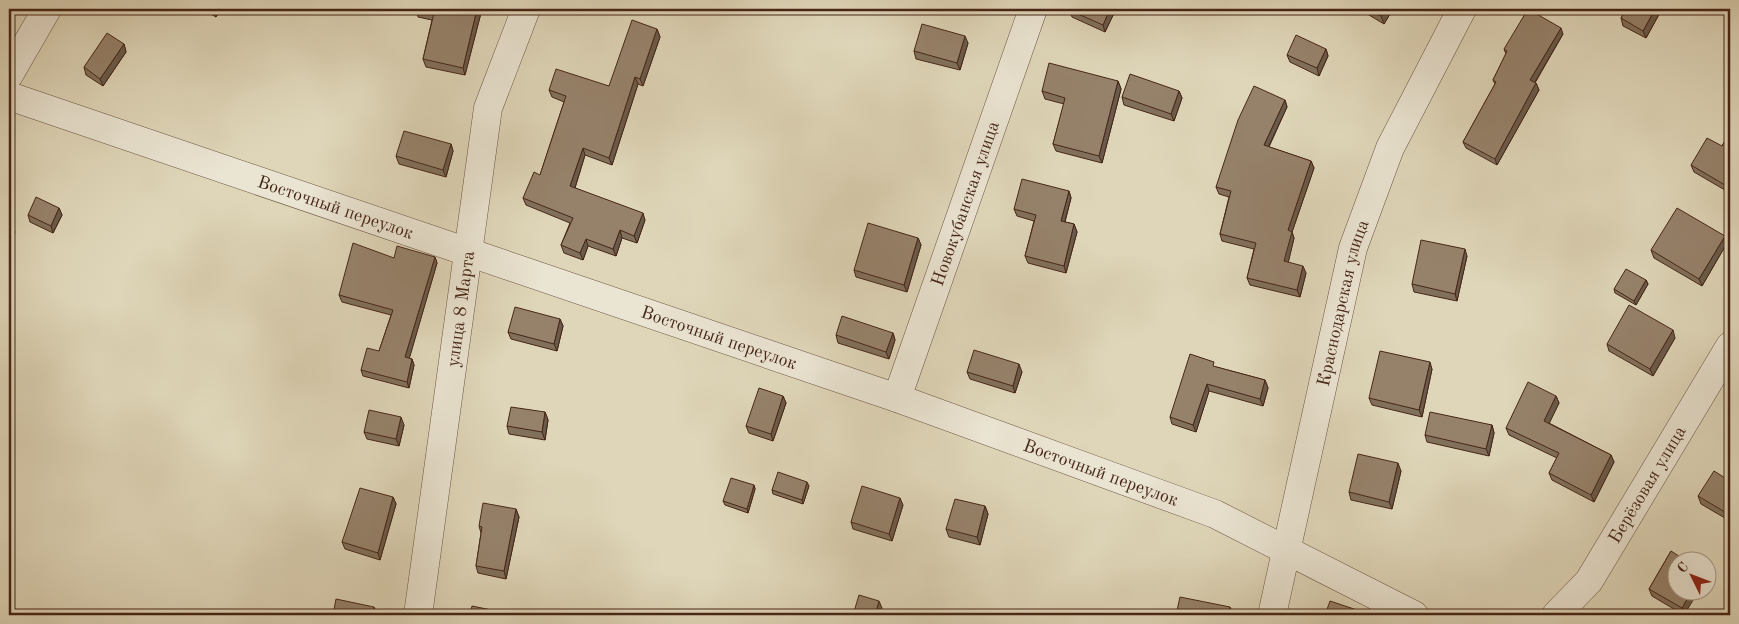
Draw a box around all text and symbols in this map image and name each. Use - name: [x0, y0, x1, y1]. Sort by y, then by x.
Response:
- street label: Новокубанская улица: [929, 119, 1003, 289]
- street label: Восточный переулок: [255, 173, 416, 243]
- street label: Краснодарская улица: [1315, 217, 1373, 388]
- street label: улица 8 Марта: [444, 250, 478, 368]
- street label: Восточный переулок: [638, 304, 799, 373]
- street label: Берёзовая улица: [1606, 423, 1690, 547]
- street label: Восточный переулок: [1021, 437, 1180, 510]
- north arrow: [1666, 552, 1716, 602]
- text: С: [1675, 560, 1691, 576]

